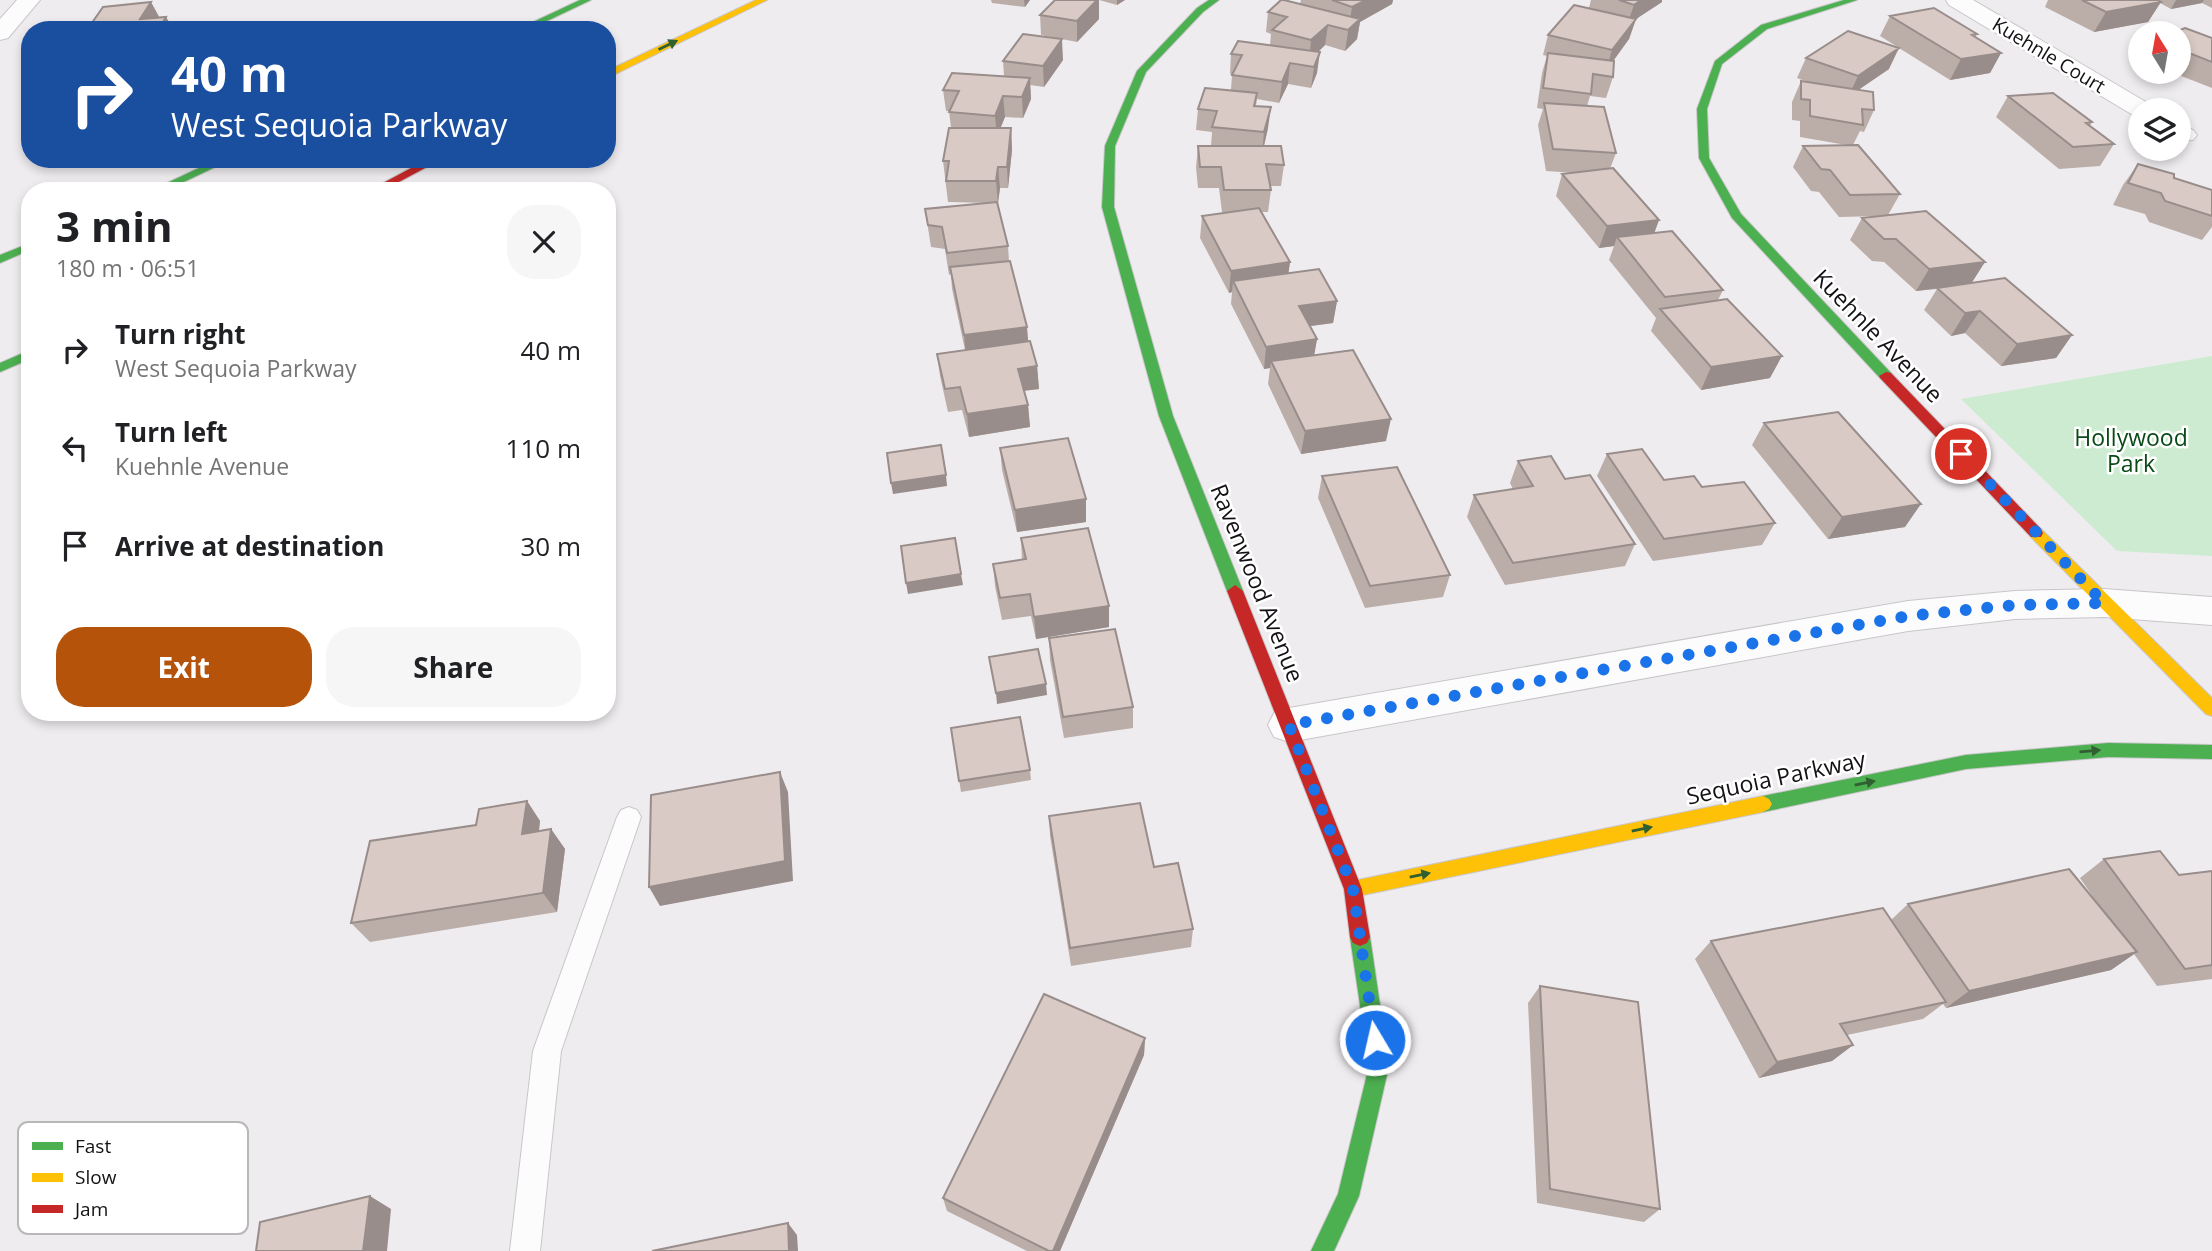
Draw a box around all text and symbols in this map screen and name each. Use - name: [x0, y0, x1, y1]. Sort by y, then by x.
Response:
- street label: Kuehnle Court: [1988, 11, 2110, 99]
- north arrow: [2128, 21, 2191, 84]
- map controls: [2128, 21, 2191, 161]
- text: 40 m: [171, 40, 288, 106]
- one-way arrow: [659, 40, 679, 52]
- icon: right: [56, 49, 147, 140]
- button: layers: [2128, 98, 2191, 161]
- text: West Sequoia Parkway: [171, 103, 507, 146]
- text: 3 min: [56, 197, 173, 254]
- button: close: [507, 205, 581, 279]
- text: 180 m · 06:51: [56, 252, 199, 284]
- street label: Kuehnle Avenue: [1807, 262, 1951, 409]
- text: Turn right: [115, 316, 246, 352]
- icon: right: [56, 331, 94, 369]
- text: 40 m: [520, 332, 581, 368]
- text: West Sequoia Parkway: [115, 352, 357, 384]
- text: Turn left: [115, 414, 227, 450]
- park label: Hollywood Park: [2074, 421, 2188, 479]
- pin: [1931, 424, 1991, 484]
- icon: left: [56, 429, 94, 467]
- text: 110 m: [506, 430, 581, 466]
- icon: arrive: [1942, 435, 1980, 473]
- text: Kuehnle Avenue: [115, 450, 289, 482]
- street label: Ravenwood Avenue: [1204, 479, 1312, 686]
- icon: arrive: [56, 527, 94, 565]
- text: Arrive at destination: [115, 528, 384, 564]
- text: 30 m: [520, 528, 581, 564]
- button: Exit: [56, 627, 312, 707]
- button: Share: [326, 627, 581, 707]
- street label: Sequoia Parkway: [1683, 742, 1869, 812]
- one-way arrow: [2079, 745, 2101, 756]
- one-way arrow: [1854, 778, 1876, 789]
- one-way arrow: [1631, 823, 1653, 834]
- one-way arrow: [1409, 869, 1431, 880]
- position arrow: [1338, 1003, 1412, 1077]
- legend: [18, 1122, 248, 1234]
- text: Fast: [75, 1133, 111, 1159]
- text: Slow: [75, 1164, 117, 1190]
- text: Jam: [73, 1196, 108, 1222]

